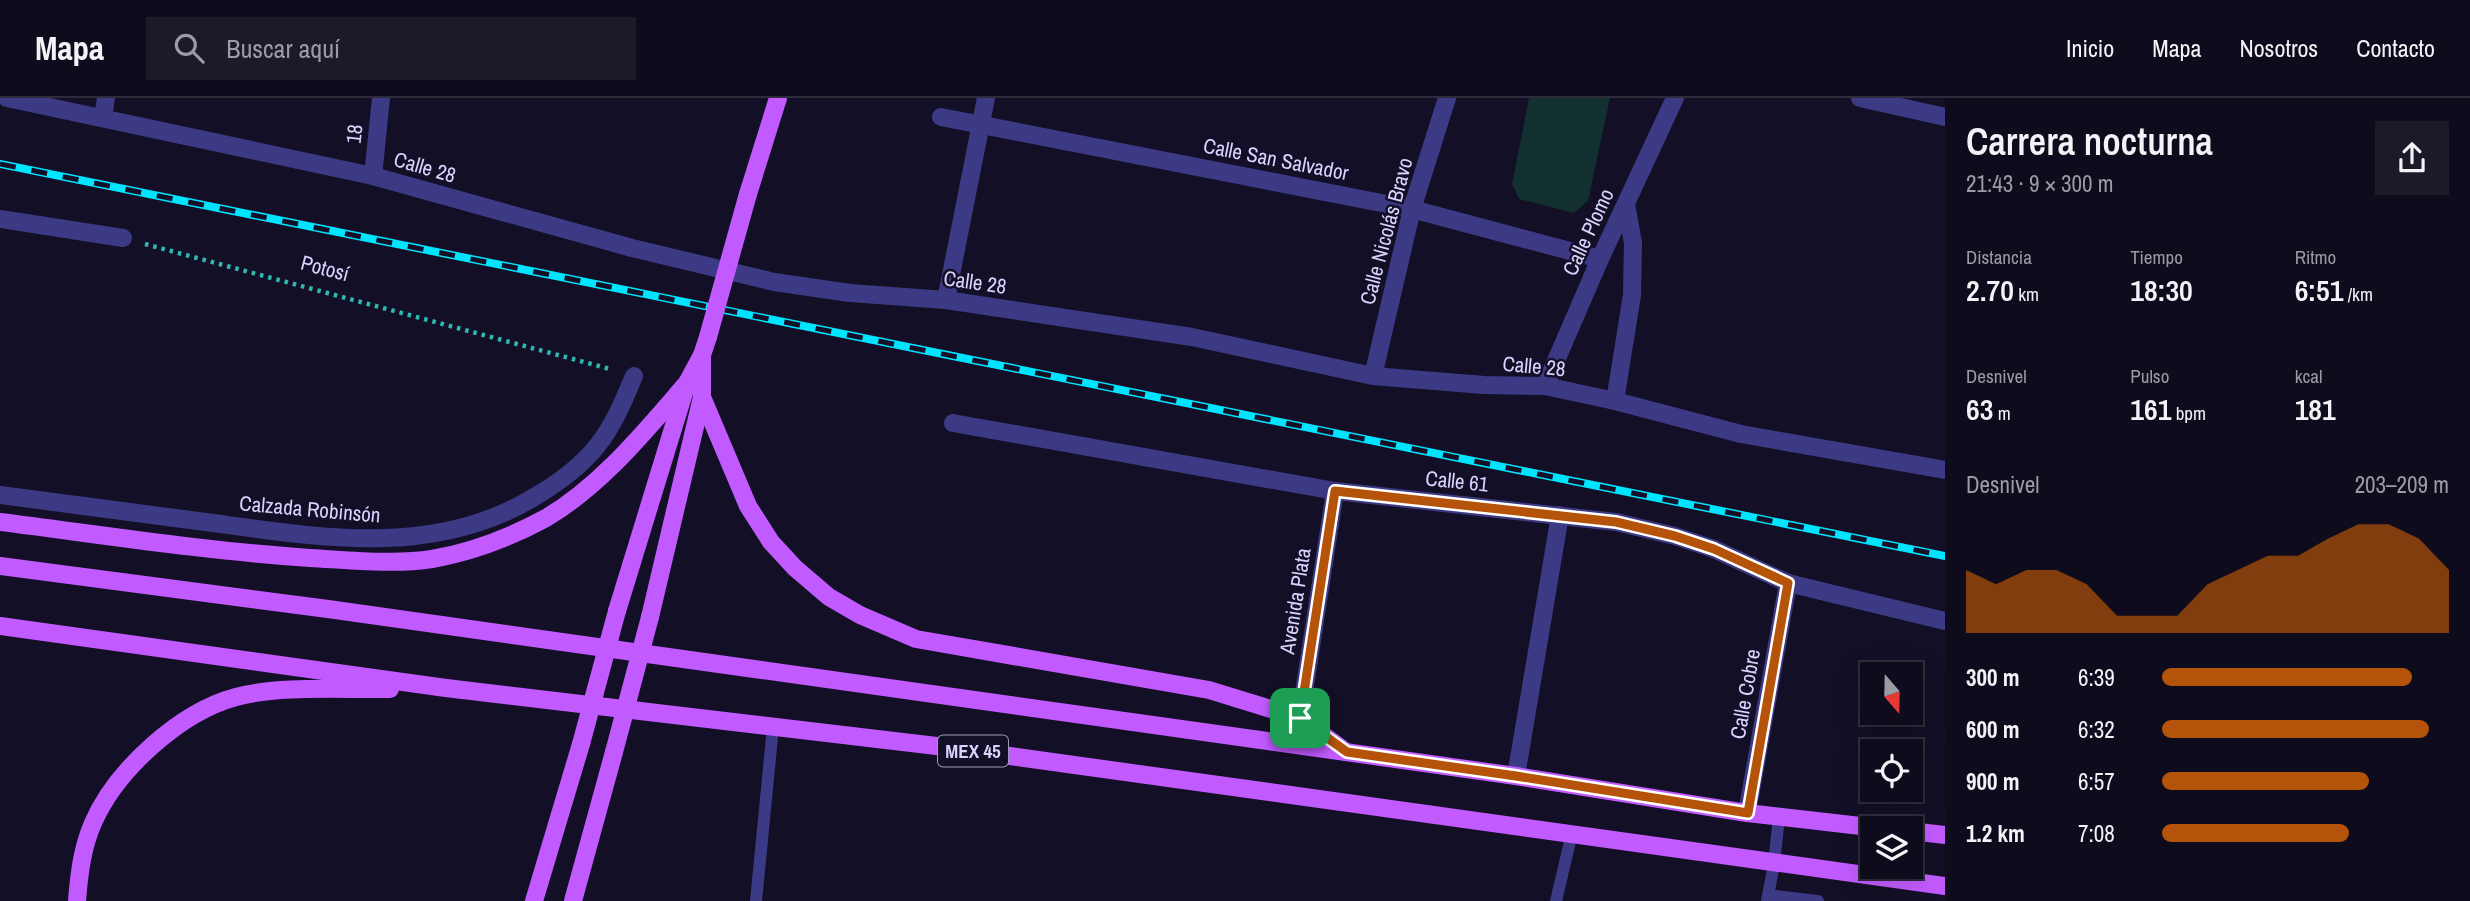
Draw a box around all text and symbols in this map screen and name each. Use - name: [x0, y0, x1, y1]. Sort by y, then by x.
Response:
- search box: [146, 17, 636, 80]
- text: Mapa: [35, 26, 104, 70]
- icon: search: [170, 29, 208, 67]
- text: Buscar aquí: [226, 31, 340, 66]
- text: Inicio: [2066, 32, 2114, 64]
- text: Mapa: [2152, 32, 2201, 64]
- text: Nosotros: [2239, 32, 2318, 64]
- text: Contacto: [2356, 32, 2435, 64]
- text: Carrera nocturna: [1966, 116, 2213, 167]
- button: share: [2375, 121, 2449, 195]
- street label: 18: [339, 123, 369, 145]
- street label: Calle San Salvador: [1201, 131, 1351, 187]
- street label: Calle 28: [391, 144, 459, 190]
- street label: Calle Nicolás Bravo: [1352, 154, 1420, 308]
- text: 21:43 · 9 × 300 m: [1966, 168, 2113, 199]
- street label: Calle Plomo: [1555, 184, 1621, 280]
- text: Distancia: [1966, 244, 2032, 270]
- text: Tiempo: [2130, 244, 2183, 270]
- text: Ritmo: [2295, 244, 2336, 270]
- street label: Potosí: [298, 248, 353, 288]
- street label: Calle 28: [942, 263, 1008, 301]
- text: 2.70: [1966, 270, 2014, 310]
- text: 18:30: [2130, 270, 2193, 310]
- text: 6:51: [2295, 270, 2343, 310]
- text: km: [2014, 281, 2039, 307]
- text: /km: [2343, 281, 2373, 307]
- street label: Calle 28: [1501, 349, 1567, 383]
- text: Desnivel: [1966, 363, 2027, 389]
- text: Pulso: [2130, 363, 2169, 389]
- text: kcal: [2295, 363, 2322, 389]
- text: 63: [1966, 389, 1993, 429]
- text: 161: [2130, 389, 2171, 429]
- text: 181: [2295, 389, 2336, 429]
- text: m: [1993, 400, 2011, 426]
- text: bpm: [2171, 400, 2206, 426]
- street label: Calle 61: [1424, 463, 1490, 499]
- text: Desnivel: [1966, 469, 2039, 500]
- text: 203–209 m: [2355, 469, 2449, 500]
- street label: Calzada Robinsón: [238, 488, 382, 530]
- street label: Avenida Plata: [1272, 546, 1318, 657]
- street label: Calle Cobre: [1723, 647, 1767, 741]
- north arrow: [1860, 662, 1923, 724]
- map controls: [1860, 662, 1923, 879]
- text: 300 m: [1966, 662, 2019, 693]
- text: 6:39: [2078, 662, 2115, 693]
- pin: [1270, 688, 1330, 748]
- icon: arrive: [1281, 699, 1319, 737]
- text: 600 m: [1966, 714, 2019, 745]
- text: 6:32: [2078, 714, 2115, 745]
- road number: MEX 45: [938, 736, 1008, 766]
- button: locate: [1860, 739, 1923, 802]
- text: 900 m: [1966, 766, 2019, 797]
- text: 6:57: [2078, 766, 2115, 797]
- button: layers: [1860, 816, 1923, 879]
- text: 1.2 km: [1966, 818, 2025, 849]
- text: 7:08: [2078, 818, 2115, 849]

